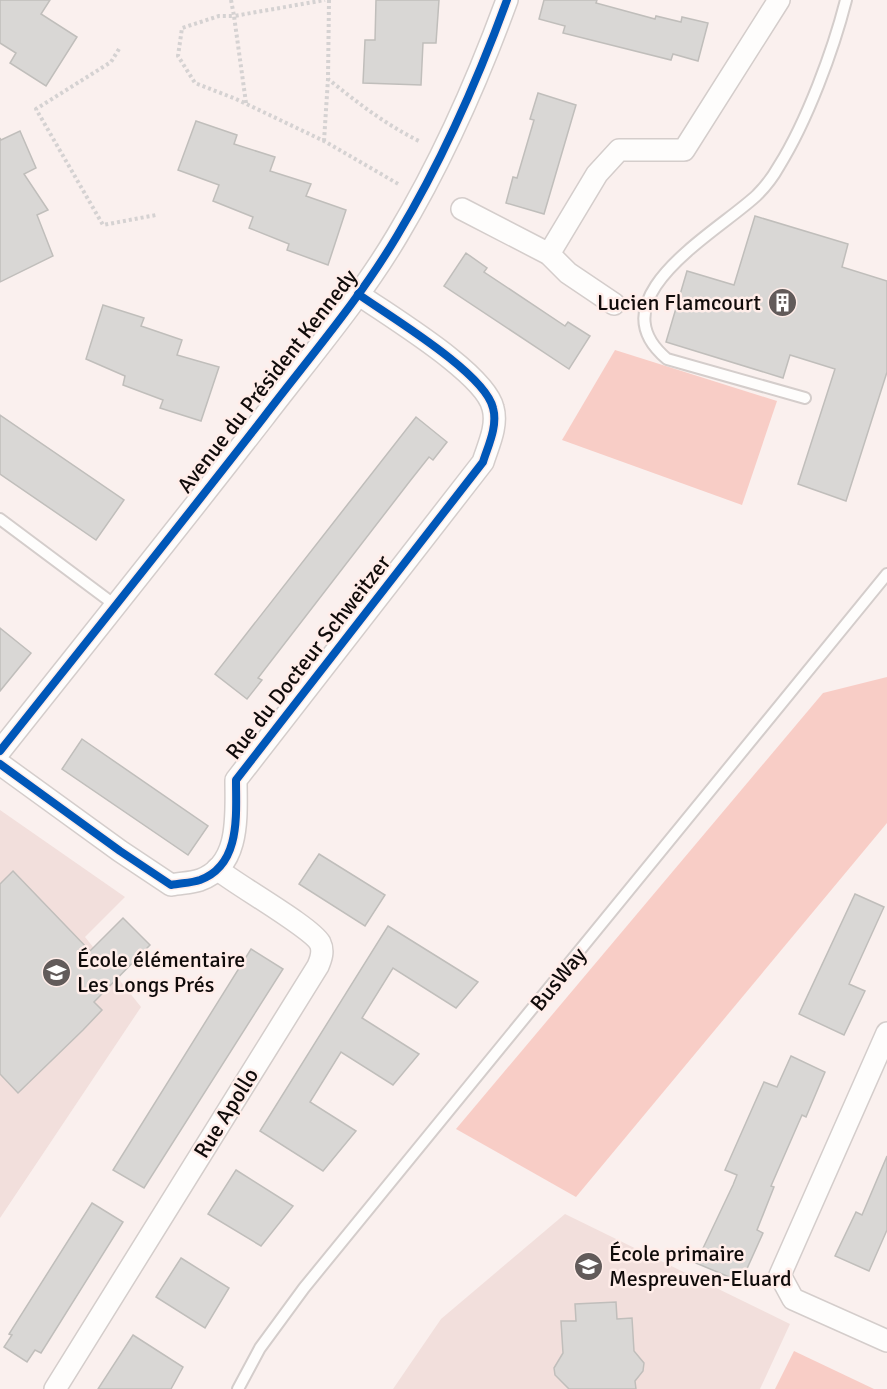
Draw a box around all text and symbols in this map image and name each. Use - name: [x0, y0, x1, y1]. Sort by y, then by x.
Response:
- street label: Avenue du Président Kennedy: [171, 263, 363, 498]
- building icon: Lucien Flamcourt: [766, 286, 798, 318]
- place label: Lucien Flamcourt: [597, 289, 761, 316]
- street label: Rue du Docteur Schweitzer: [220, 549, 396, 765]
- street label: BusWay: [524, 941, 592, 1016]
- place label: École élémentaire Les Longs Prés: [77, 946, 245, 998]
- school or university icon: École élémentaire Les Longs Prés: [40, 956, 72, 988]
- street label: Rue Apollo: [188, 1063, 264, 1163]
- place label: École primaire Mespreuven-Eluard: [609, 1240, 792, 1292]
- school or university icon: École primaire Mespreuven-Eluard: [572, 1250, 604, 1282]

